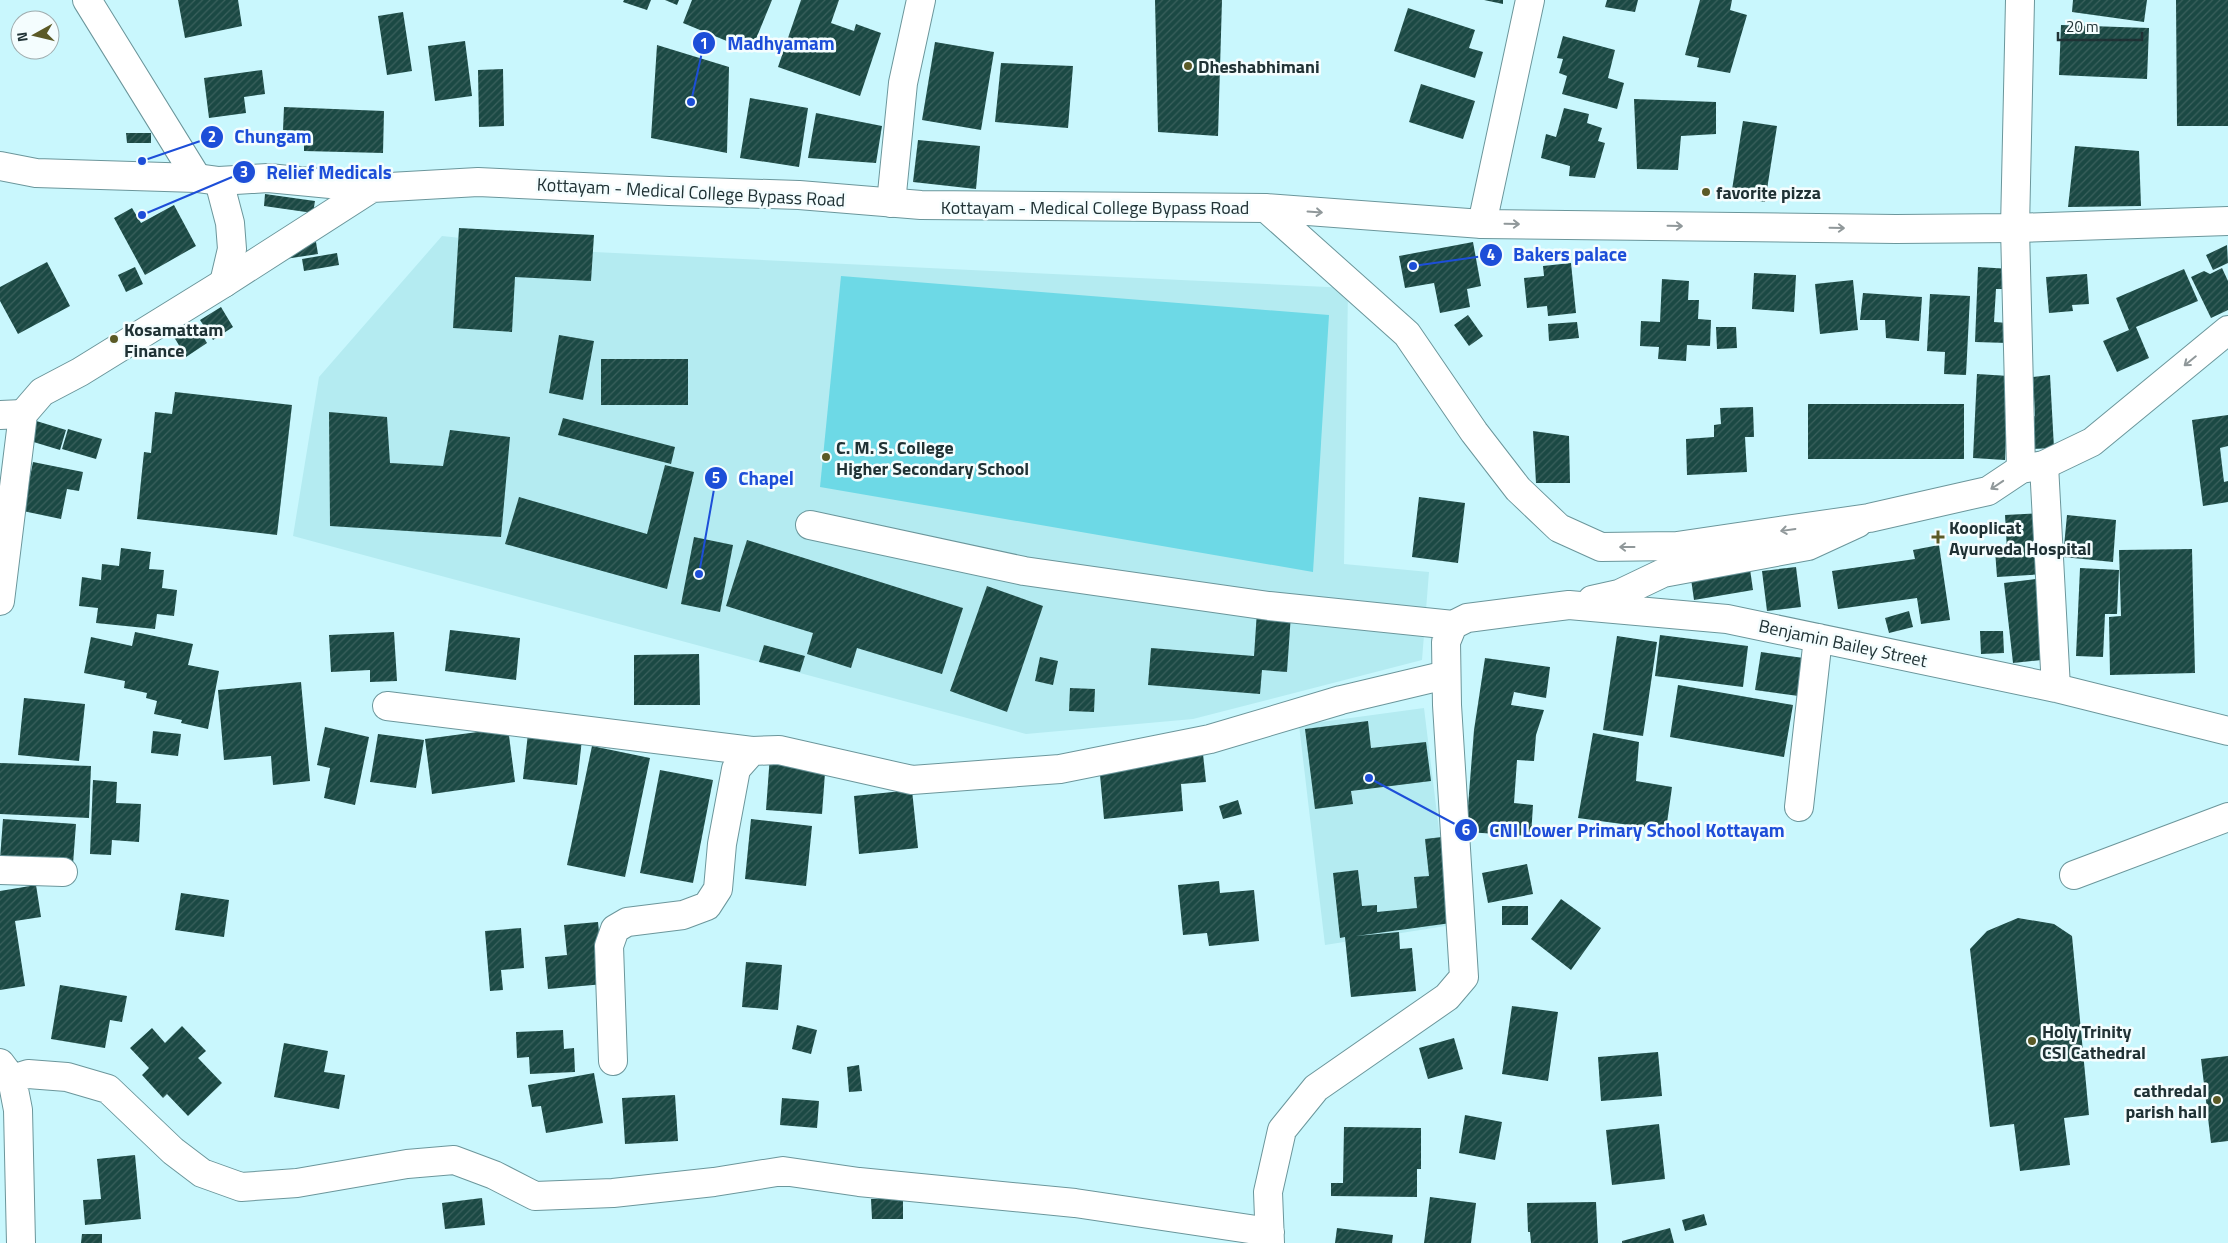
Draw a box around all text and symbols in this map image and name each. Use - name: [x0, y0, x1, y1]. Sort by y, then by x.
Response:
- north arrow: [10, 10, 60, 60]
- scale bar: [2058, 10, 2142, 42]
- text: 20 m: [2066, 15, 2099, 38]
- callout: Madhyamam: [692, 26, 844, 60]
- text: Madhyamam: [727, 28, 835, 57]
- text: N: [11, 31, 33, 43]
- text: 1: [700, 32, 708, 55]
- place label: Dheshabhimani: [1198, 53, 1320, 80]
- marker: Dheshabhimani: [1182, 60, 1194, 72]
- callout: Chungam: [199, 120, 322, 154]
- text: Chungam: [234, 121, 312, 150]
- text: 2: [208, 125, 216, 148]
- callout: Relief Medicals: [232, 155, 402, 189]
- text: Relief Medicals: [266, 157, 392, 186]
- text: 3: [240, 160, 248, 183]
- street label: Kottayam - Medical College Bypass Road: [536, 170, 846, 214]
- place label: favorite pizza: [1716, 179, 1821, 206]
- marker: favorite pizza: [1700, 186, 1712, 198]
- street label: Kottayam - Medical College Bypass Road: [941, 194, 1249, 221]
- one-way arrow: [1307, 207, 1323, 216]
- one-way arrow: [1504, 219, 1520, 229]
- one-way arrow: [1666, 221, 1682, 231]
- one-way arrow: [1829, 224, 1845, 233]
- callout: Bakers palace: [1478, 238, 1637, 272]
- text: Bakers palace: [1513, 239, 1627, 268]
- text: 4: [1487, 243, 1495, 266]
- place label: Kosamattam Finance: [124, 316, 223, 364]
- marker: Kosamattam Finance: [108, 333, 120, 345]
- one-way arrow: [2184, 355, 2197, 366]
- place label: C. M. S. College Higher Secondary School: [836, 434, 1029, 482]
- marker: C. M. S. College Higher Secondary School: [820, 451, 832, 463]
- callout: Chapel: [703, 461, 804, 495]
- text: Chapel: [738, 463, 794, 492]
- text: 5: [712, 466, 720, 489]
- one-way arrow: [1990, 480, 2004, 490]
- place label: Kooplicat Ayurveda Hospital: [1949, 514, 2091, 562]
- one-way arrow: [1780, 525, 1796, 535]
- marker: Kooplicat Ayurveda Hospital: [1931, 530, 1945, 544]
- one-way arrow: [1619, 542, 1635, 552]
- street label: Benjamin Bailey Street: [1756, 612, 1930, 674]
- callout: CNI Lower Primary School Kottayam: [1454, 813, 1795, 847]
- text: CNI Lower Primary School Kottayam: [1489, 815, 1785, 844]
- text: 6: [1462, 818, 1470, 841]
- place label: Holy Trinity CSI Cathedral: [2042, 1018, 2146, 1066]
- marker: Holy Trinity CSI Cathedral: [2026, 1035, 2038, 1047]
- place label: cathredal parish hall: [2125, 1077, 2207, 1125]
- marker: cathredal parish hall: [2211, 1094, 2223, 1106]

